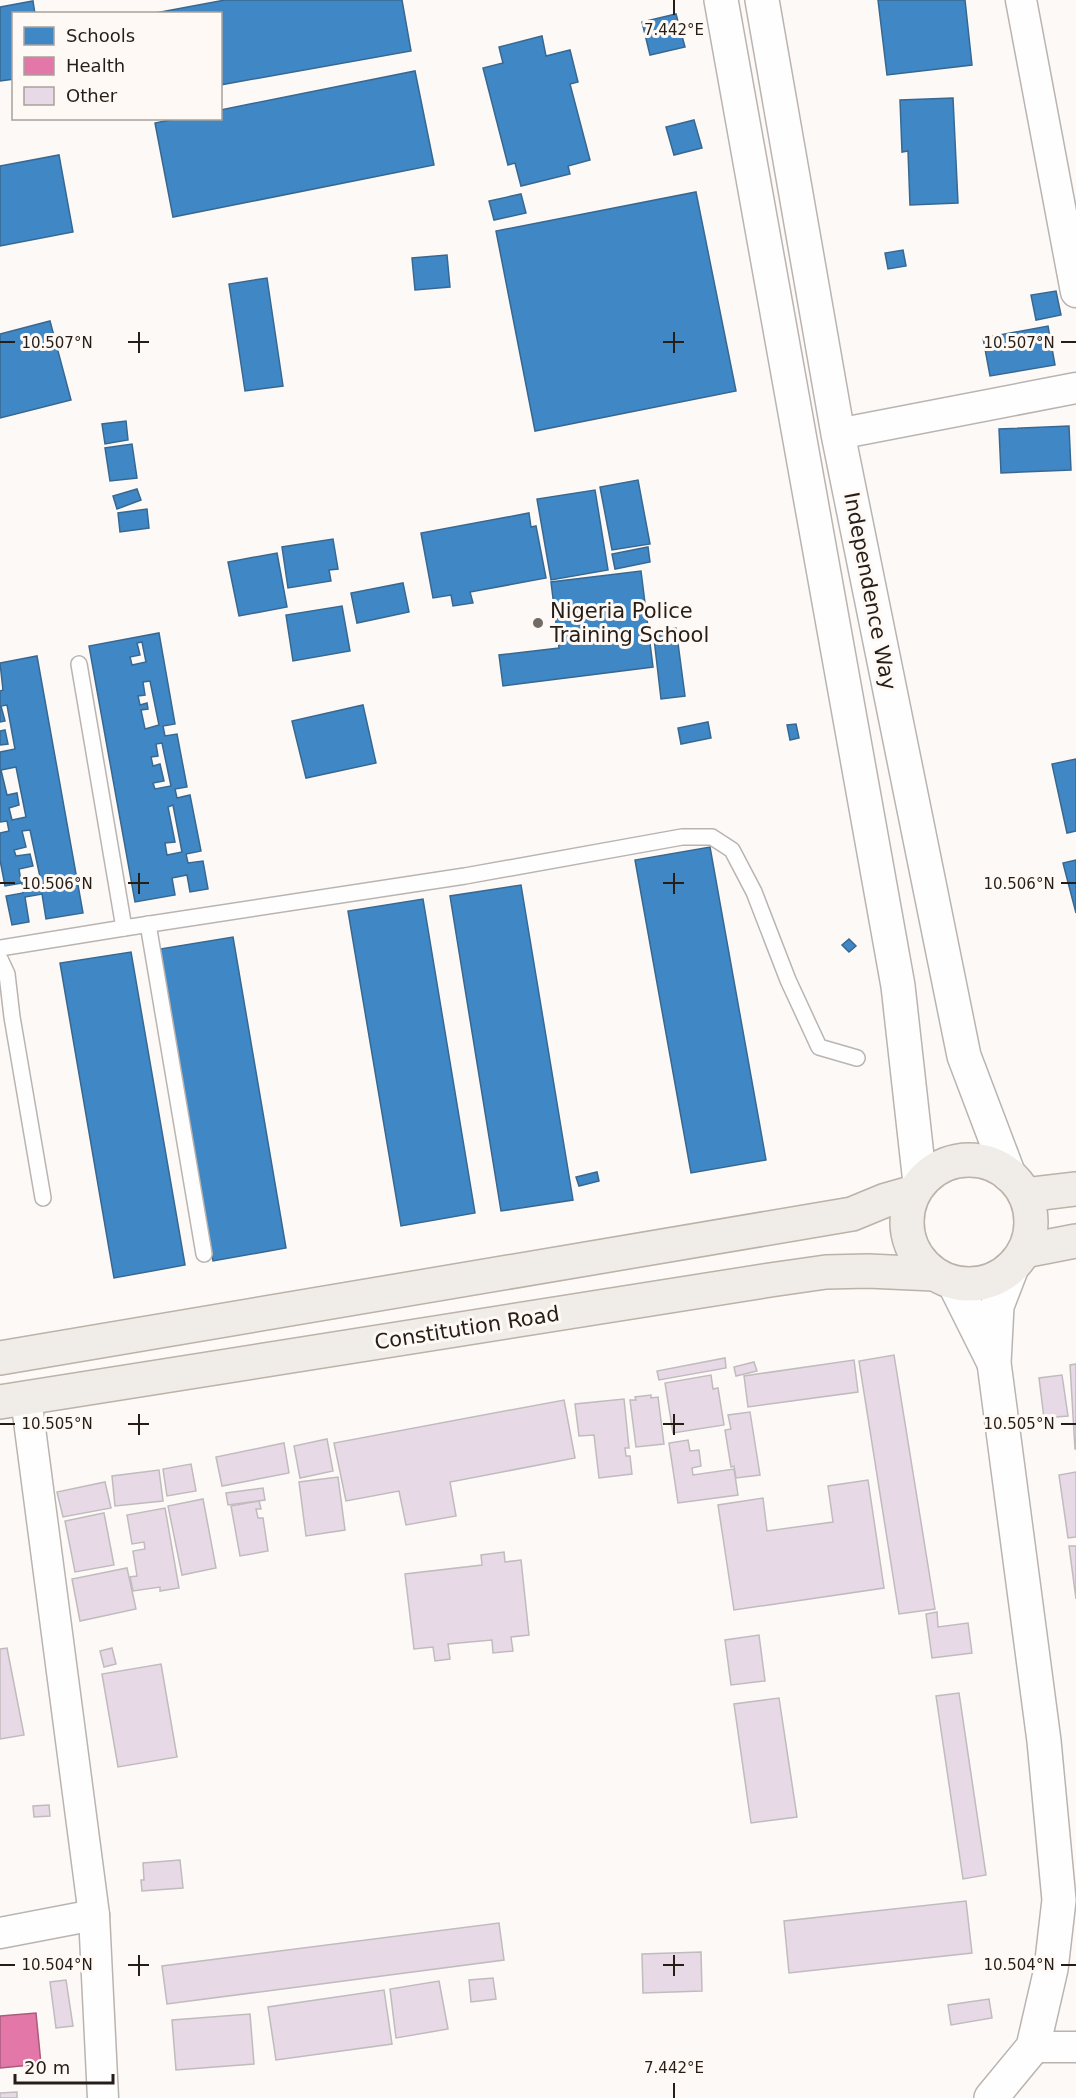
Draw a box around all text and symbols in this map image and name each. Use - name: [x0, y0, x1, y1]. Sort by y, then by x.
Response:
- legend: [12, 12, 222, 120]
- text: 7.442°E: [644, 21, 704, 39]
- text: Schools: [66, 25, 135, 46]
- text: Health: [66, 55, 125, 76]
- text: Other: [66, 85, 118, 106]
- text: 10.507°N: [21, 334, 93, 352]
- text: 10.507°N: [983, 334, 1055, 352]
- street label: Independence Way: [839, 490, 901, 692]
- place label: Nigeria Police Training School: [549, 599, 709, 647]
- marker: Nigeria Police Training School: [531, 616, 545, 630]
- text: 10.506°N: [21, 875, 93, 893]
- text: 10.506°N: [983, 875, 1055, 893]
- street label: Constitution Road: [373, 1302, 561, 1354]
- text: 10.505°N: [21, 1415, 93, 1433]
- text: 10.505°N: [983, 1415, 1055, 1433]
- text: 10.504°N: [21, 1956, 93, 1974]
- text: 10.504°N: [983, 1956, 1055, 1974]
- scale bar: [15, 2047, 112, 2085]
- text: 20 m: [24, 2057, 70, 2078]
- text: 7.442°E: [644, 2059, 704, 2077]

